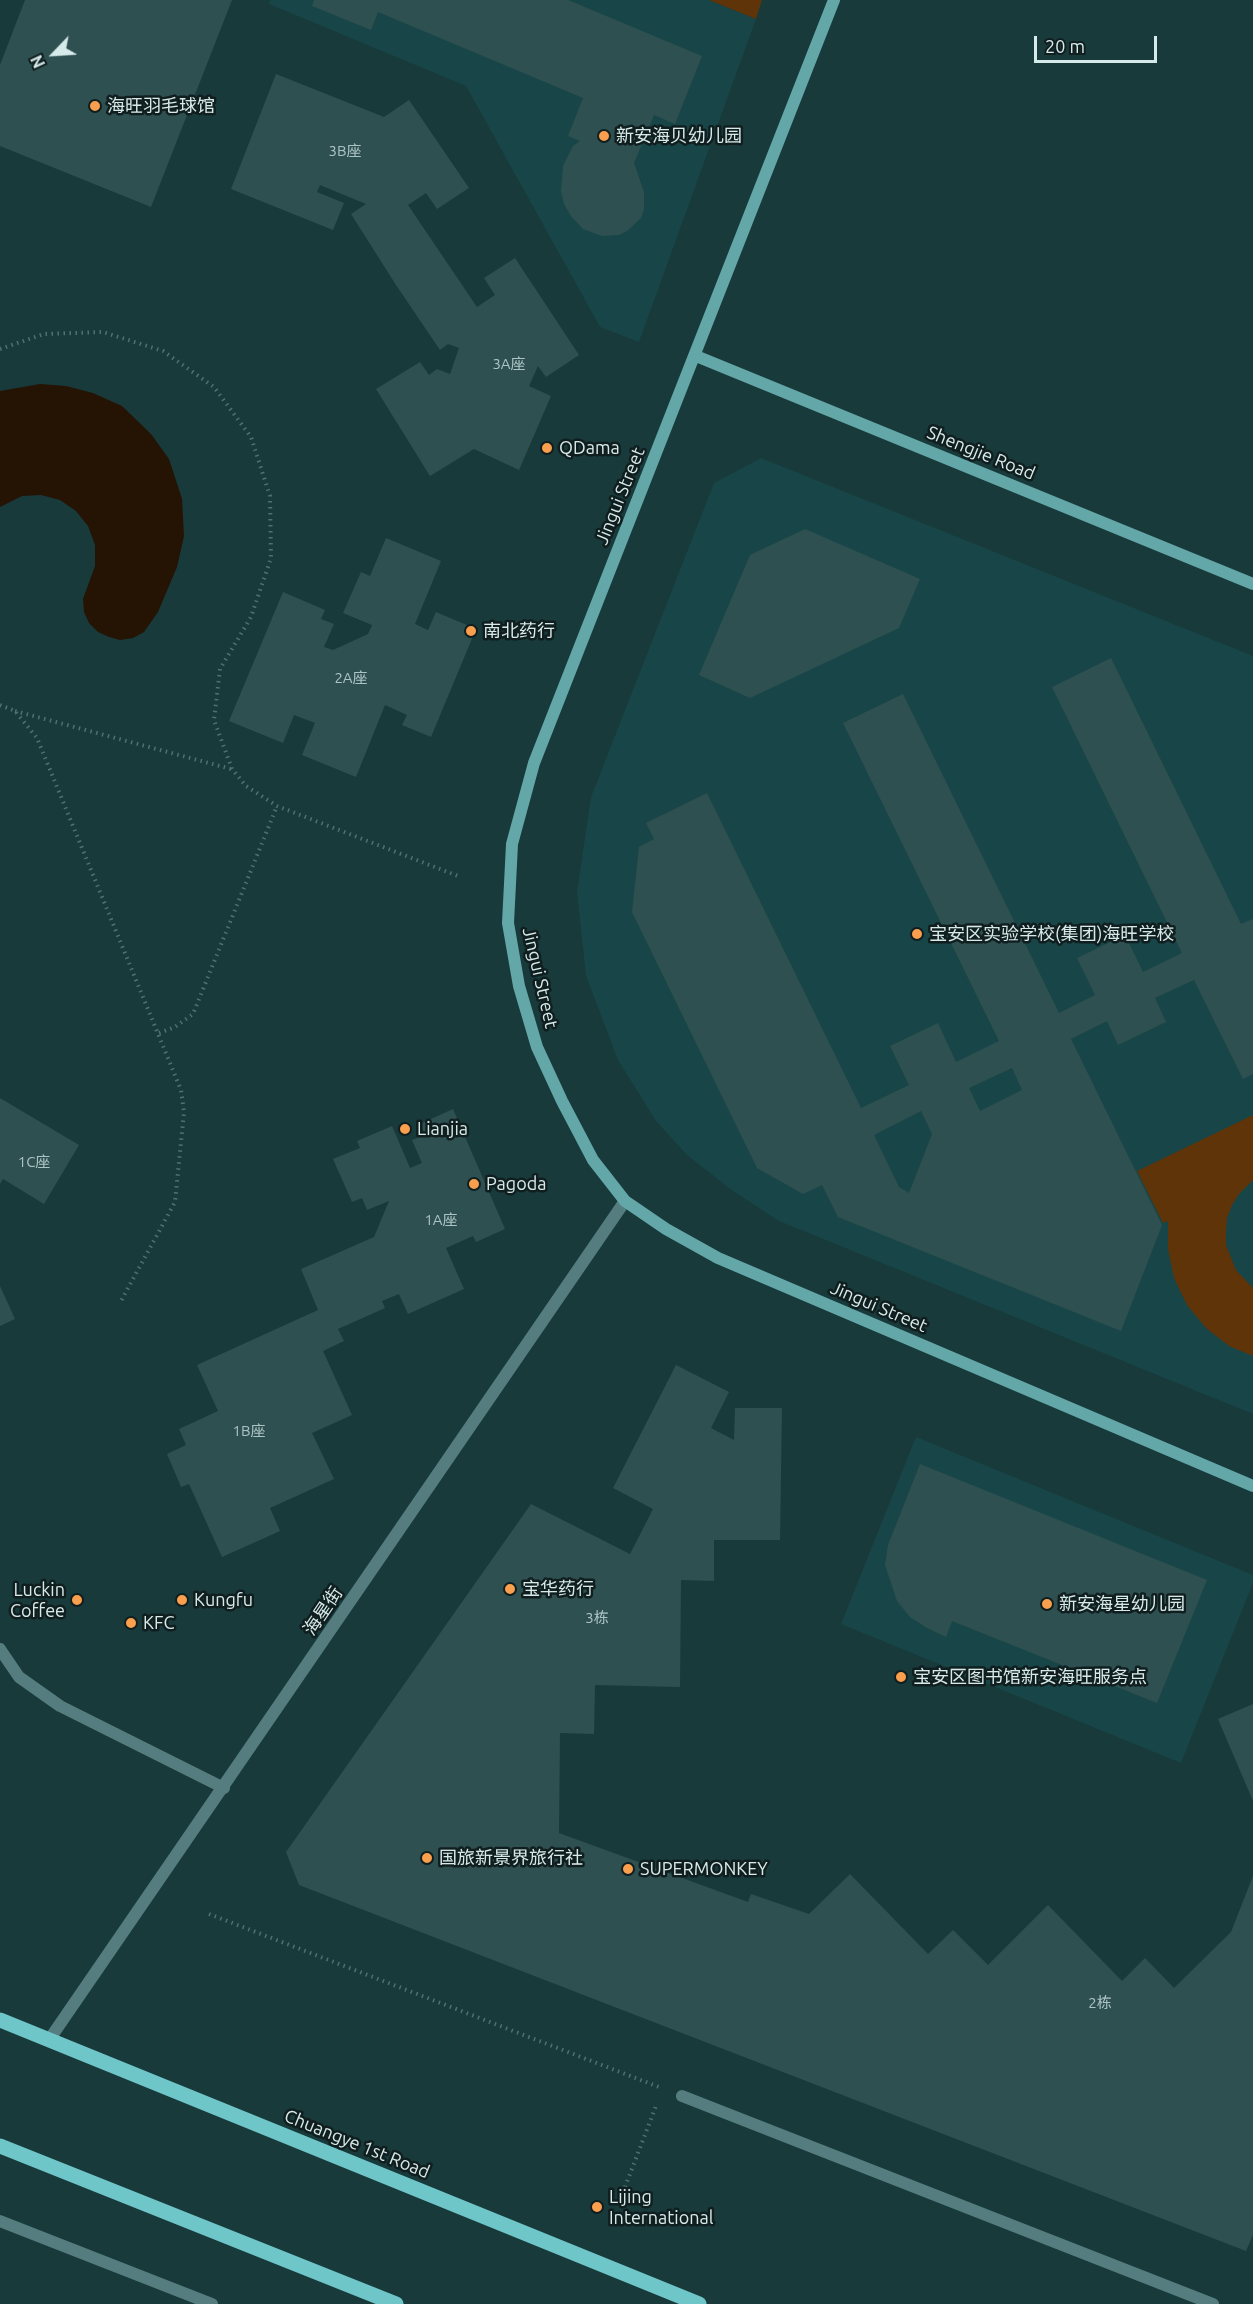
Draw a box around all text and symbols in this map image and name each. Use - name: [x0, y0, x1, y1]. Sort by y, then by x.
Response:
- north arrow: [24, 24, 84, 84]
- scale bar: [1037, 24, 1160, 62]
- text: 20 m: [1045, 36, 1085, 56]
- text: N: [27, 52, 48, 71]
- place label: 海旺羽毛球馆: [107, 95, 215, 117]
- marker: 海旺羽毛球馆: [88, 99, 102, 113]
- place label: 新安海贝幼儿园: [616, 125, 742, 147]
- marker: 新安海贝幼儿园: [597, 129, 611, 143]
- house number: 3B座: [329, 142, 361, 160]
- house number: 3A座: [492, 355, 526, 373]
- street label: Shengjie Road: [924, 422, 1038, 484]
- place label: QDama: [559, 437, 620, 459]
- marker: QDama: [540, 441, 554, 455]
- street label: Jingui Street: [591, 444, 649, 548]
- place label: 南北药行: [483, 620, 555, 642]
- marker: 南北药行: [464, 624, 478, 638]
- house number: 2A座: [334, 669, 368, 687]
- place label: 宝安区实验学校(集团)海旺学校: [929, 923, 1174, 945]
- street label: Jingui Street: [518, 925, 562, 1031]
- marker: 宝安区实验学校(集团)海旺学校: [910, 927, 924, 941]
- place label: Lianjia: [417, 1118, 468, 1140]
- marker: Lianjia: [398, 1122, 412, 1136]
- house number: 1C座: [18, 1153, 50, 1171]
- place label: Pagoda: [486, 1173, 547, 1195]
- marker: Pagoda: [467, 1177, 481, 1191]
- house number: 1A座: [424, 1211, 458, 1229]
- street label: Jingui Street: [827, 1277, 931, 1337]
- house number: 1B座: [233, 1422, 265, 1440]
- place label: 宝华药行: [522, 1578, 594, 1600]
- place label: Luckin Coffee: [10, 1579, 65, 1622]
- marker: 宝华药行: [503, 1582, 517, 1596]
- street label: 海星街: [299, 1583, 347, 1639]
- place label: Kungfu: [194, 1589, 253, 1611]
- marker: Luckin Coffee: [70, 1593, 84, 1607]
- marker: Kungfu: [175, 1593, 189, 1607]
- place label: 新安海星幼儿园: [1059, 1593, 1185, 1615]
- marker: 新安海星幼儿园: [1040, 1597, 1054, 1611]
- house number: 3栋: [585, 1609, 609, 1627]
- place label: KFC: [143, 1612, 174, 1634]
- marker: KFC: [124, 1616, 138, 1630]
- place label: 宝安区图书馆新安海旺服务点: [913, 1666, 1147, 1688]
- marker: 宝安区图书馆新安海旺服务点: [894, 1670, 908, 1684]
- place label: 国旅新景界旅行社: [439, 1847, 583, 1869]
- marker: 国旅新景界旅行社: [420, 1851, 434, 1865]
- place label: SUPERMONKEY: [640, 1858, 768, 1880]
- marker: SUPERMONKEY: [621, 1862, 635, 1876]
- house number: 2栋: [1088, 1994, 1112, 2012]
- street label: Chuangye 1st Road: [281, 2105, 433, 2183]
- place label: Lijing International: [609, 2186, 713, 2228]
- marker: Lijing International: [590, 2200, 604, 2214]

